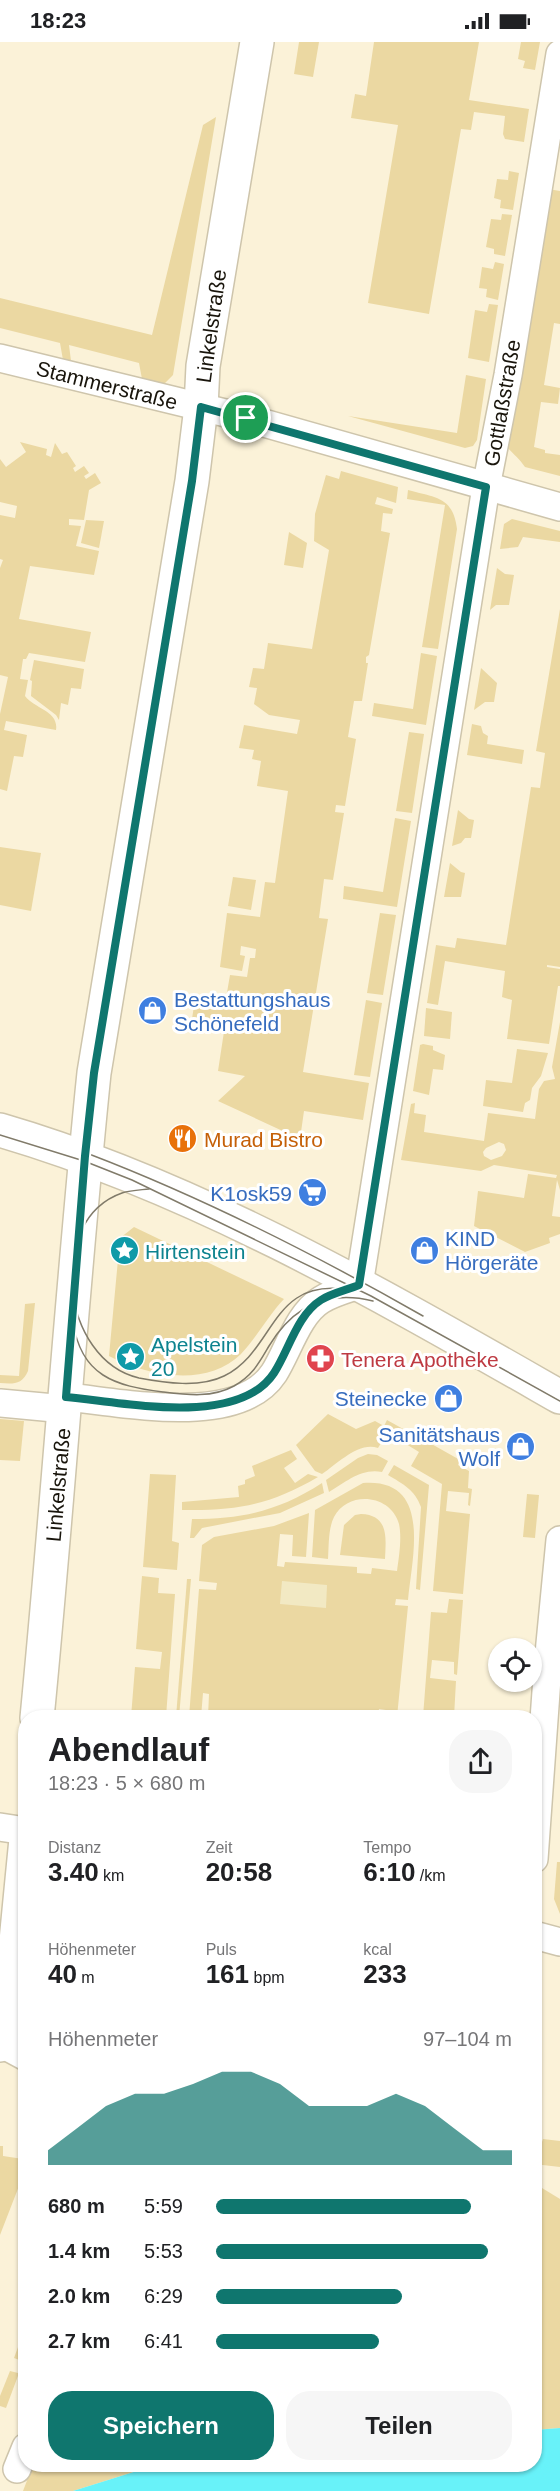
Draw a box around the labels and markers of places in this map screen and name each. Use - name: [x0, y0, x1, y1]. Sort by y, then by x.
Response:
- pin: [220, 392, 271, 443]
- place label: Bestattungshaus Schönefeld: [174, 988, 330, 1035]
- shop icon: Bestattungshaus Schönefeld: [137, 995, 169, 1027]
- restaurant icon: Murad Bistro: [167, 1123, 199, 1155]
- place label: Murad Bistro: [204, 1128, 323, 1151]
- supermarket icon: K1osk59: [297, 1177, 329, 1209]
- place label: K1osk59: [210, 1182, 292, 1205]
- place label: KIND Hörgeräte: [445, 1227, 538, 1274]
- shop icon: KIND Hörgeräte: [408, 1234, 440, 1266]
- place icon: Hirtenstein: [108, 1235, 140, 1267]
- place label: Hirtenstein: [145, 1240, 245, 1263]
- place label: Apelstein 20: [151, 1333, 237, 1380]
- place icon: Apelstein 20: [114, 1340, 146, 1372]
- pharmacy icon: Tenera Apotheke: [304, 1343, 336, 1375]
- place label: Tenera Apotheke: [341, 1348, 499, 1371]
- shop icon: Steinecke: [432, 1382, 464, 1414]
- place label: Steinecke: [335, 1387, 427, 1410]
- place label: Sanitätshaus Wolf: [379, 1423, 500, 1470]
- shop icon: Sanitätshaus Wolf: [505, 1430, 537, 1462]

